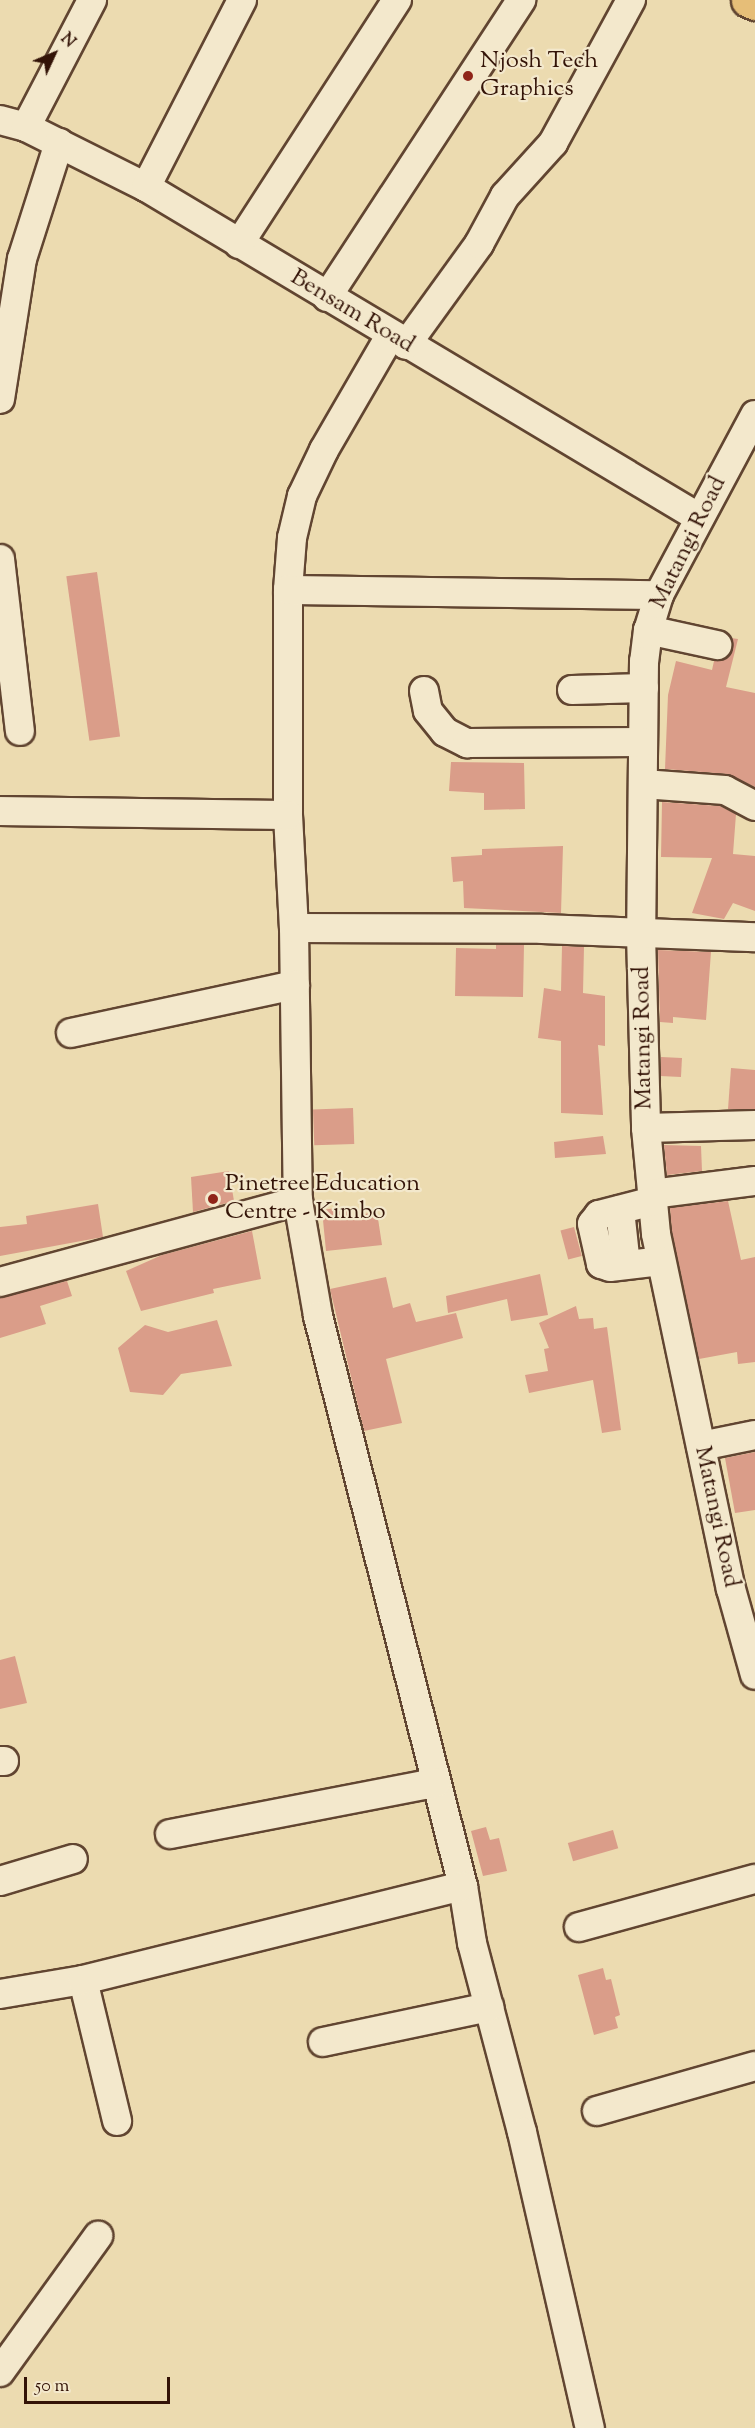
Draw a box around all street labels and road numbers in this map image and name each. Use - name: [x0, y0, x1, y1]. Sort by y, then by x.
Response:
- street label: Bensam Road: [285, 264, 419, 360]
- street label: Matangi Road: [645, 472, 733, 614]
- street label: Matangi Road: [628, 966, 660, 1110]
- street label: Matangi Road: [687, 1444, 745, 1590]

